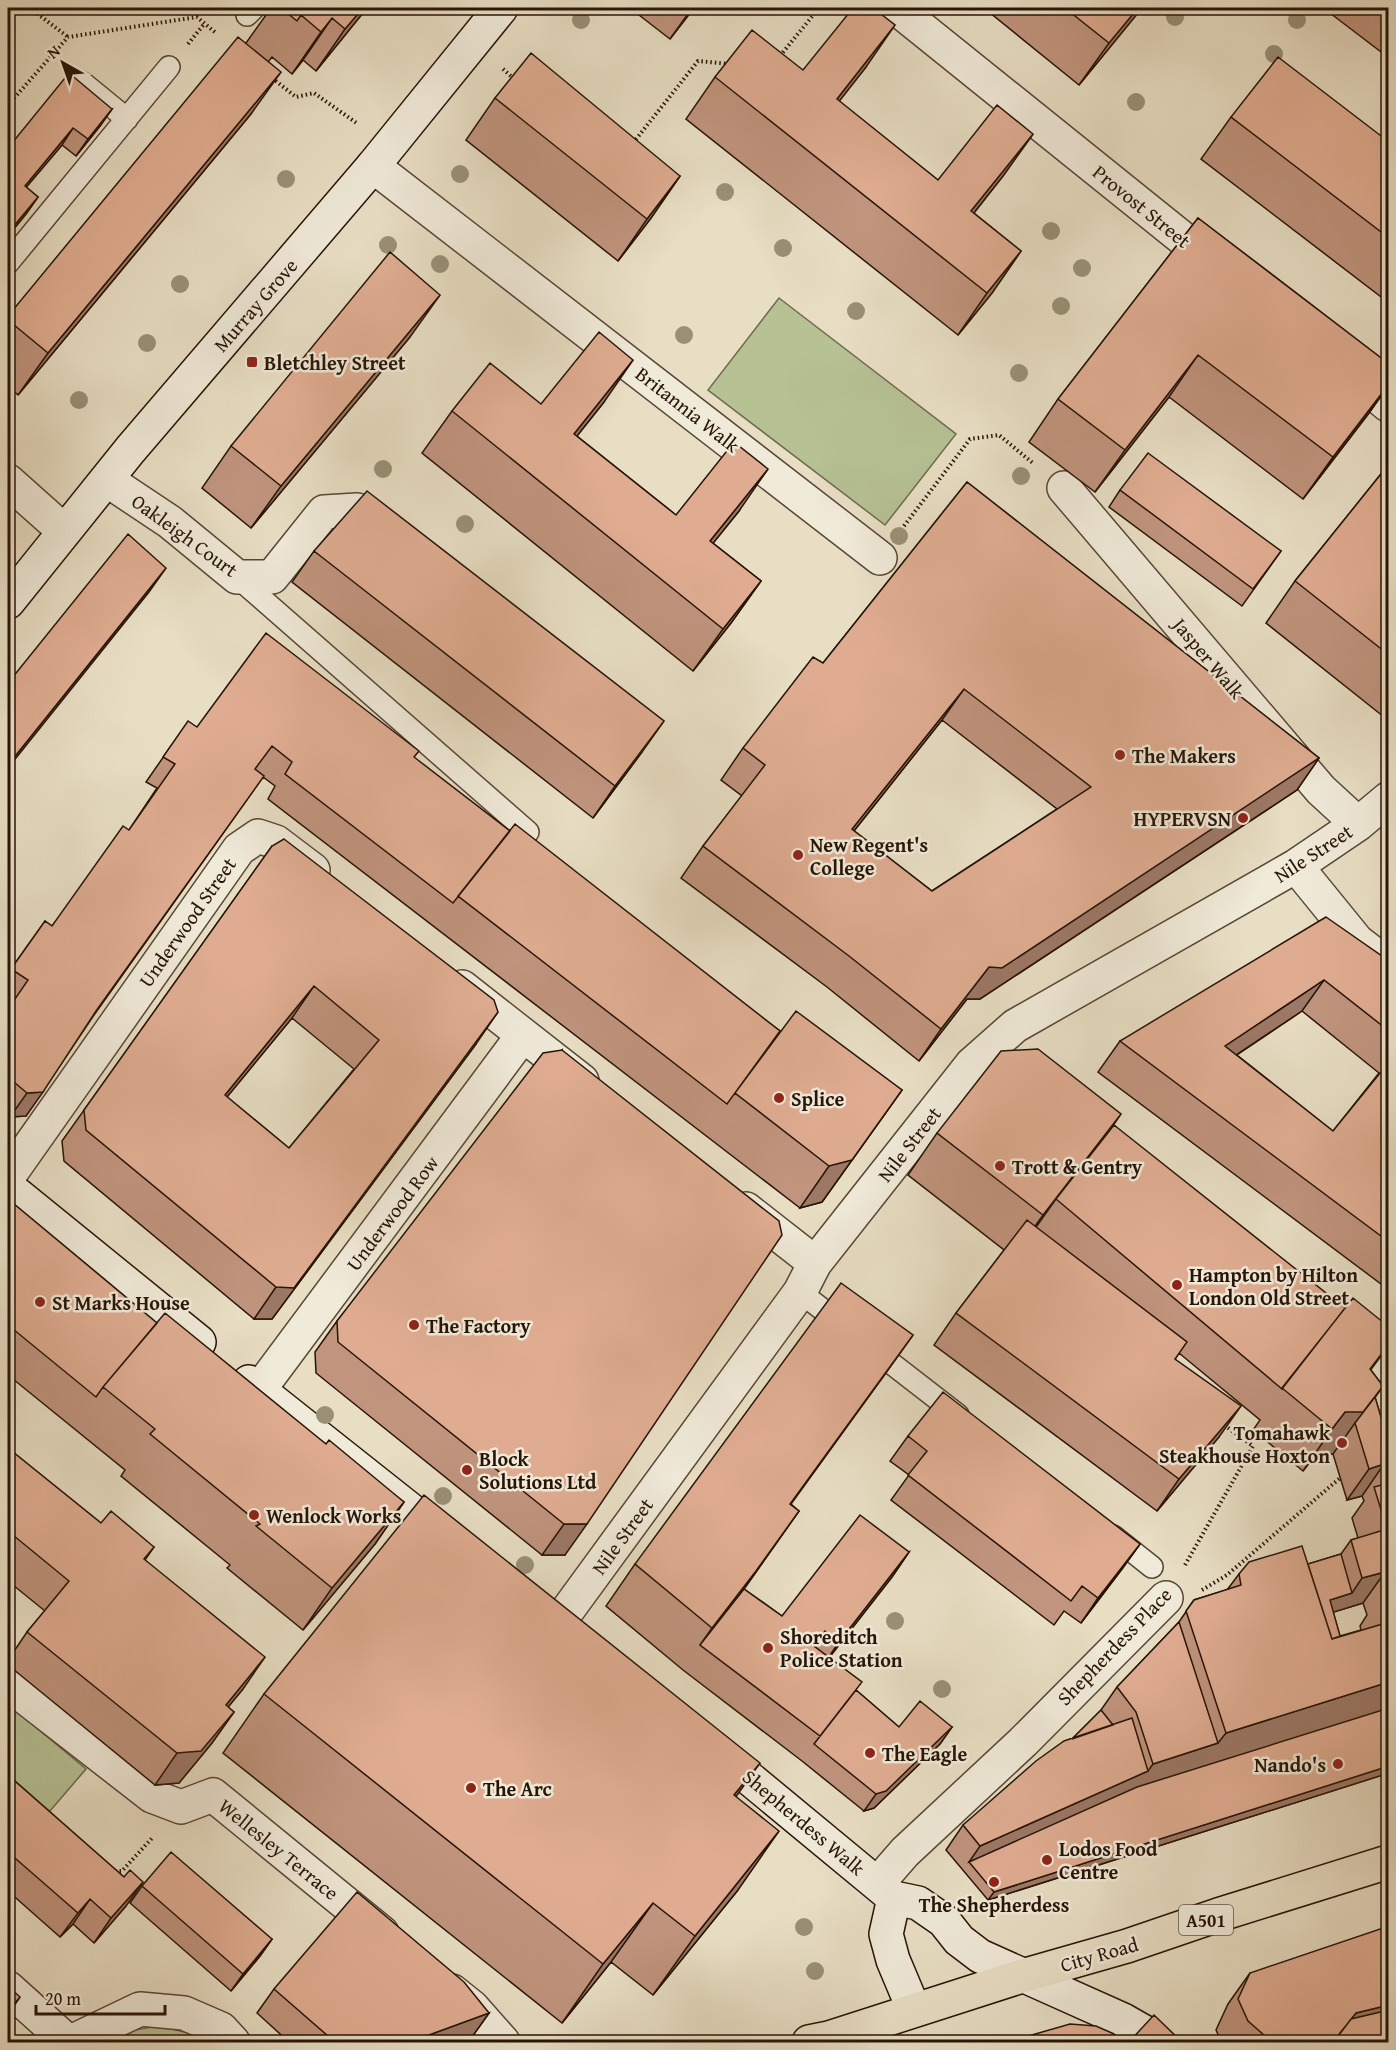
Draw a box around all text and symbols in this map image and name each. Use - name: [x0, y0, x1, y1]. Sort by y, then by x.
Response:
- north arrow: [33, 33, 93, 93]
- text: N: [42, 39, 65, 64]
- street label: Provost Street: [1087, 158, 1197, 254]
- street label: Murray Grove: [206, 252, 304, 358]
- place label: Bletchley Street: [264, 348, 406, 377]
- marker: Bletchley Street: [245, 355, 259, 369]
- street label: Britannia Walk: [630, 359, 747, 459]
- street label: Oakleigh Court: [126, 486, 244, 584]
- street label: Jasper Walk: [1164, 609, 1252, 705]
- place label: The Makers: [1132, 741, 1236, 770]
- marker: The Makers: [1113, 748, 1127, 762]
- place label: HYPERVSN: [1134, 804, 1231, 833]
- marker: HYPERVSN: [1236, 811, 1250, 825]
- street label: Nile Street: [1268, 817, 1358, 889]
- place label: New Regent's College: [810, 830, 928, 882]
- marker: New Regent's College: [791, 848, 805, 862]
- street label: Underwood Street: [131, 851, 243, 993]
- place label: Splice: [791, 1084, 845, 1113]
- marker: Splice: [772, 1091, 786, 1105]
- street label: Nile Street: [870, 1100, 948, 1188]
- street label: Underwood Row: [339, 1149, 445, 1277]
- place label: Trott & Gentry: [1012, 1152, 1143, 1181]
- marker: Trott & Gentry: [993, 1159, 1007, 1173]
- place label: Hampton by Hilton London Old Street: [1189, 1260, 1358, 1312]
- marker: Hampton by Hilton London Old Street: [1170, 1278, 1184, 1292]
- place label: St Marks House: [52, 1288, 190, 1317]
- marker: St Marks House: [33, 1295, 47, 1309]
- place label: The Factory: [426, 1311, 531, 1340]
- marker: The Factory: [407, 1318, 421, 1332]
- place label: Tomahawk Steakhouse Hoxton: [1159, 1418, 1331, 1470]
- marker: Tomahawk Steakhouse Hoxton: [1335, 1436, 1349, 1450]
- place label: Block Solutions Ltd: [479, 1444, 597, 1496]
- marker: Block Solutions Ltd: [460, 1463, 474, 1477]
- street label: Nile Street: [584, 1492, 660, 1580]
- place label: Wenlock Works: [266, 1501, 401, 1530]
- marker: Wenlock Works: [247, 1508, 261, 1522]
- street label: Shepherdess Place: [1050, 1580, 1178, 1712]
- place label: Shoreditch Police Station: [780, 1622, 903, 1674]
- marker: Shoreditch Police Station: [761, 1641, 775, 1655]
- place label: The Eagle: [882, 1739, 968, 1768]
- marker: The Eagle: [863, 1746, 877, 1760]
- place label: Nando's: [1254, 1750, 1326, 1779]
- marker: Nando's: [1331, 1757, 1345, 1771]
- street label: Shepherdess Walk: [737, 1762, 872, 1882]
- place label: The Arc: [483, 1774, 552, 1803]
- marker: The Arc: [464, 1781, 478, 1795]
- street label: Wellesley Terrace: [213, 1791, 345, 1907]
- place label: Lodos Food Centre: [1059, 1834, 1158, 1886]
- marker: Lodos Food Centre: [1040, 1853, 1054, 1867]
- marker: The Shepherdess: [987, 1875, 1001, 1889]
- place label: The Shepherdess: [919, 1890, 1069, 1919]
- road number: A501: [1179, 1905, 1233, 1935]
- street label: City Road: [1057, 1929, 1142, 1979]
- scale bar: [36, 1978, 165, 2016]
- text: 20 m: [45, 1985, 81, 2012]

